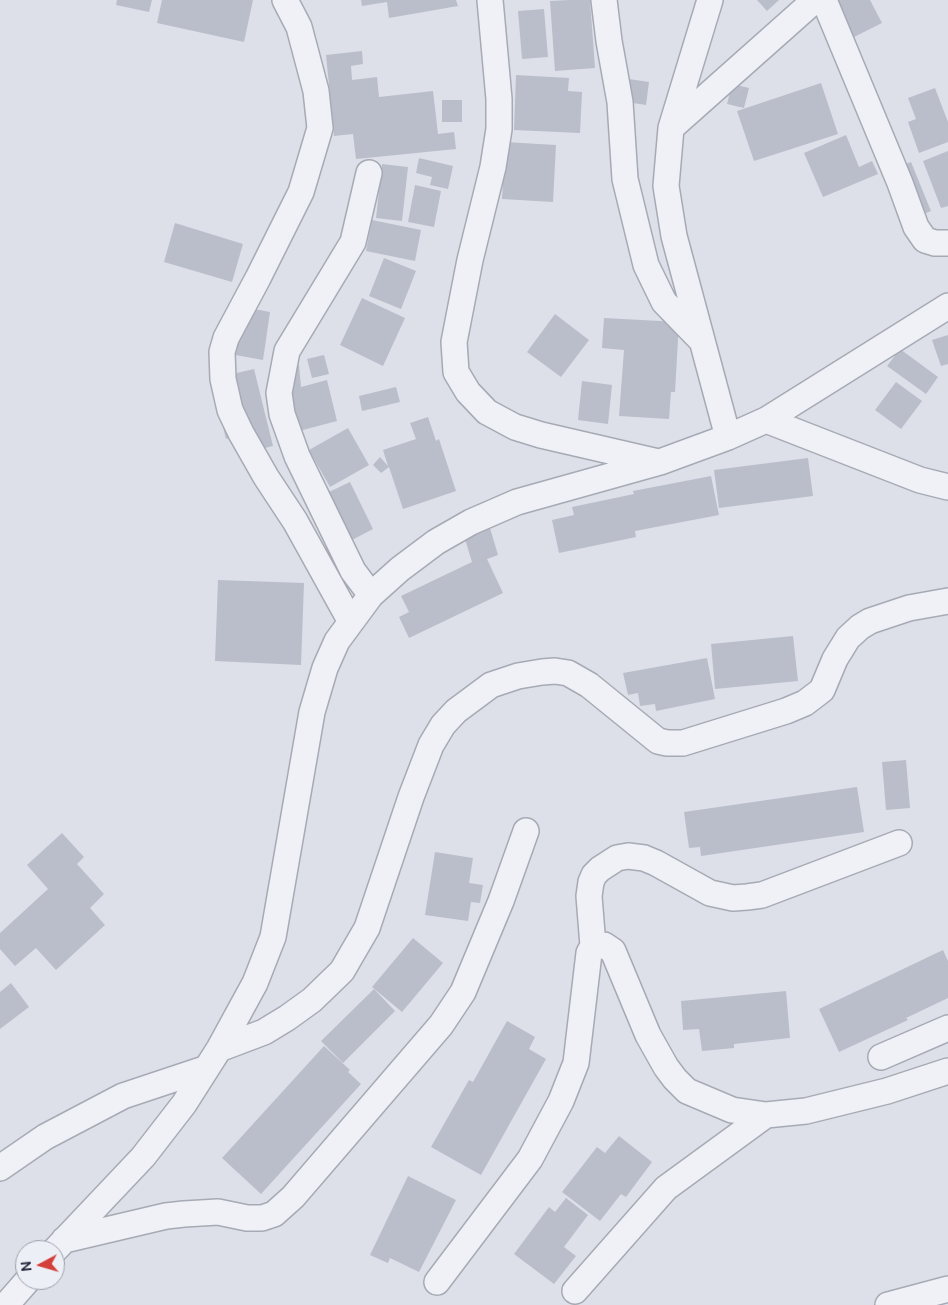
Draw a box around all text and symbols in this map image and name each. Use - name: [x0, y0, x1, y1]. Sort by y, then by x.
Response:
- north arrow: [15, 1240, 65, 1290]
- text: N: [17, 1260, 36, 1272]

